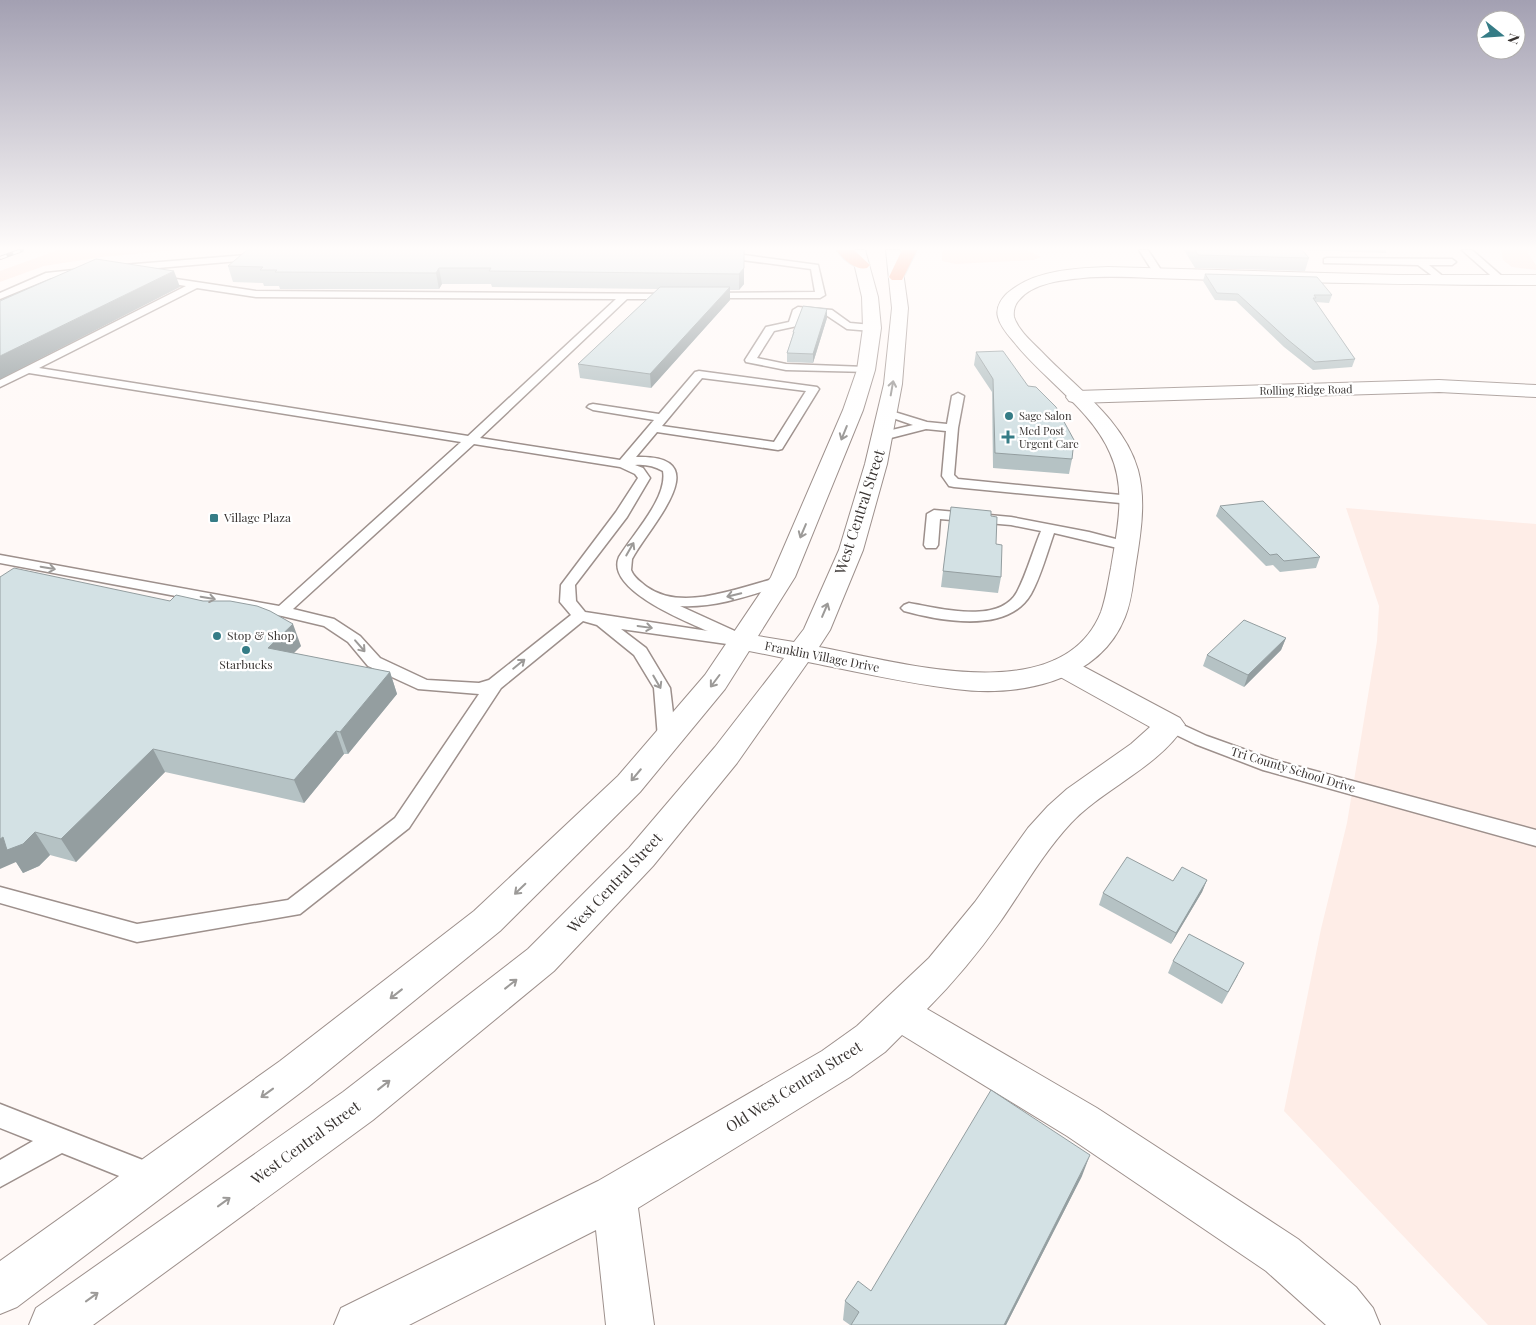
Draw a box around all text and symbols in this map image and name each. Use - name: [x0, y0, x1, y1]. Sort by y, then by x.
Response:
- north arrow: [1476, 10, 1526, 60]
- text: N: [1503, 31, 1524, 47]
- one-way arrow: [888, 381, 898, 397]
- street label: Rolling Ridge Road: [1259, 381, 1353, 398]
- place label: Sage Salon: [1019, 408, 1072, 423]
- marker: Sage Salon: [1003, 410, 1015, 422]
- place label: Med Post Urgent Care: [1019, 423, 1079, 451]
- one-way arrow: [838, 425, 848, 440]
- marker: Med Post Urgent Care: [1001, 430, 1015, 444]
- street label: West Central Street: [829, 446, 889, 578]
- place label: Village Plaza: [223, 509, 291, 525]
- marker: Village Plaza: [208, 512, 220, 524]
- one-way arrow: [797, 523, 807, 538]
- one-way arrow: [625, 541, 635, 556]
- one-way arrow: [40, 564, 56, 574]
- one-way arrow: [727, 591, 743, 601]
- one-way arrow: [199, 593, 215, 603]
- one-way arrow: [820, 603, 830, 618]
- one-way arrow: [637, 623, 653, 633]
- place label: Stop & Shop: [227, 627, 294, 643]
- marker: Stop & Shop: [211, 630, 223, 642]
- street label: Franklin Village Drive: [763, 637, 881, 675]
- one-way arrow: [354, 639, 365, 652]
- marker: Starbucks: [240, 644, 252, 656]
- place label: Starbucks: [219, 656, 273, 672]
- one-way arrow: [512, 659, 525, 670]
- one-way arrow: [653, 674, 663, 689]
- one-way arrow: [709, 674, 720, 687]
- street label: Tri County School Drive: [1229, 742, 1358, 796]
- one-way arrow: [630, 769, 642, 782]
- street label: West Central Street: [562, 827, 666, 937]
- one-way arrow: [514, 883, 527, 895]
- one-way arrow: [504, 979, 517, 990]
- one-way arrow: [390, 988, 403, 999]
- street label: Old West Central Street: [721, 1036, 866, 1136]
- one-way arrow: [377, 1080, 390, 1091]
- one-way arrow: [261, 1088, 275, 1099]
- street label: West Central Street: [246, 1095, 365, 1189]
- one-way arrow: [217, 1197, 231, 1207]
- one-way arrow: [85, 1291, 99, 1302]

